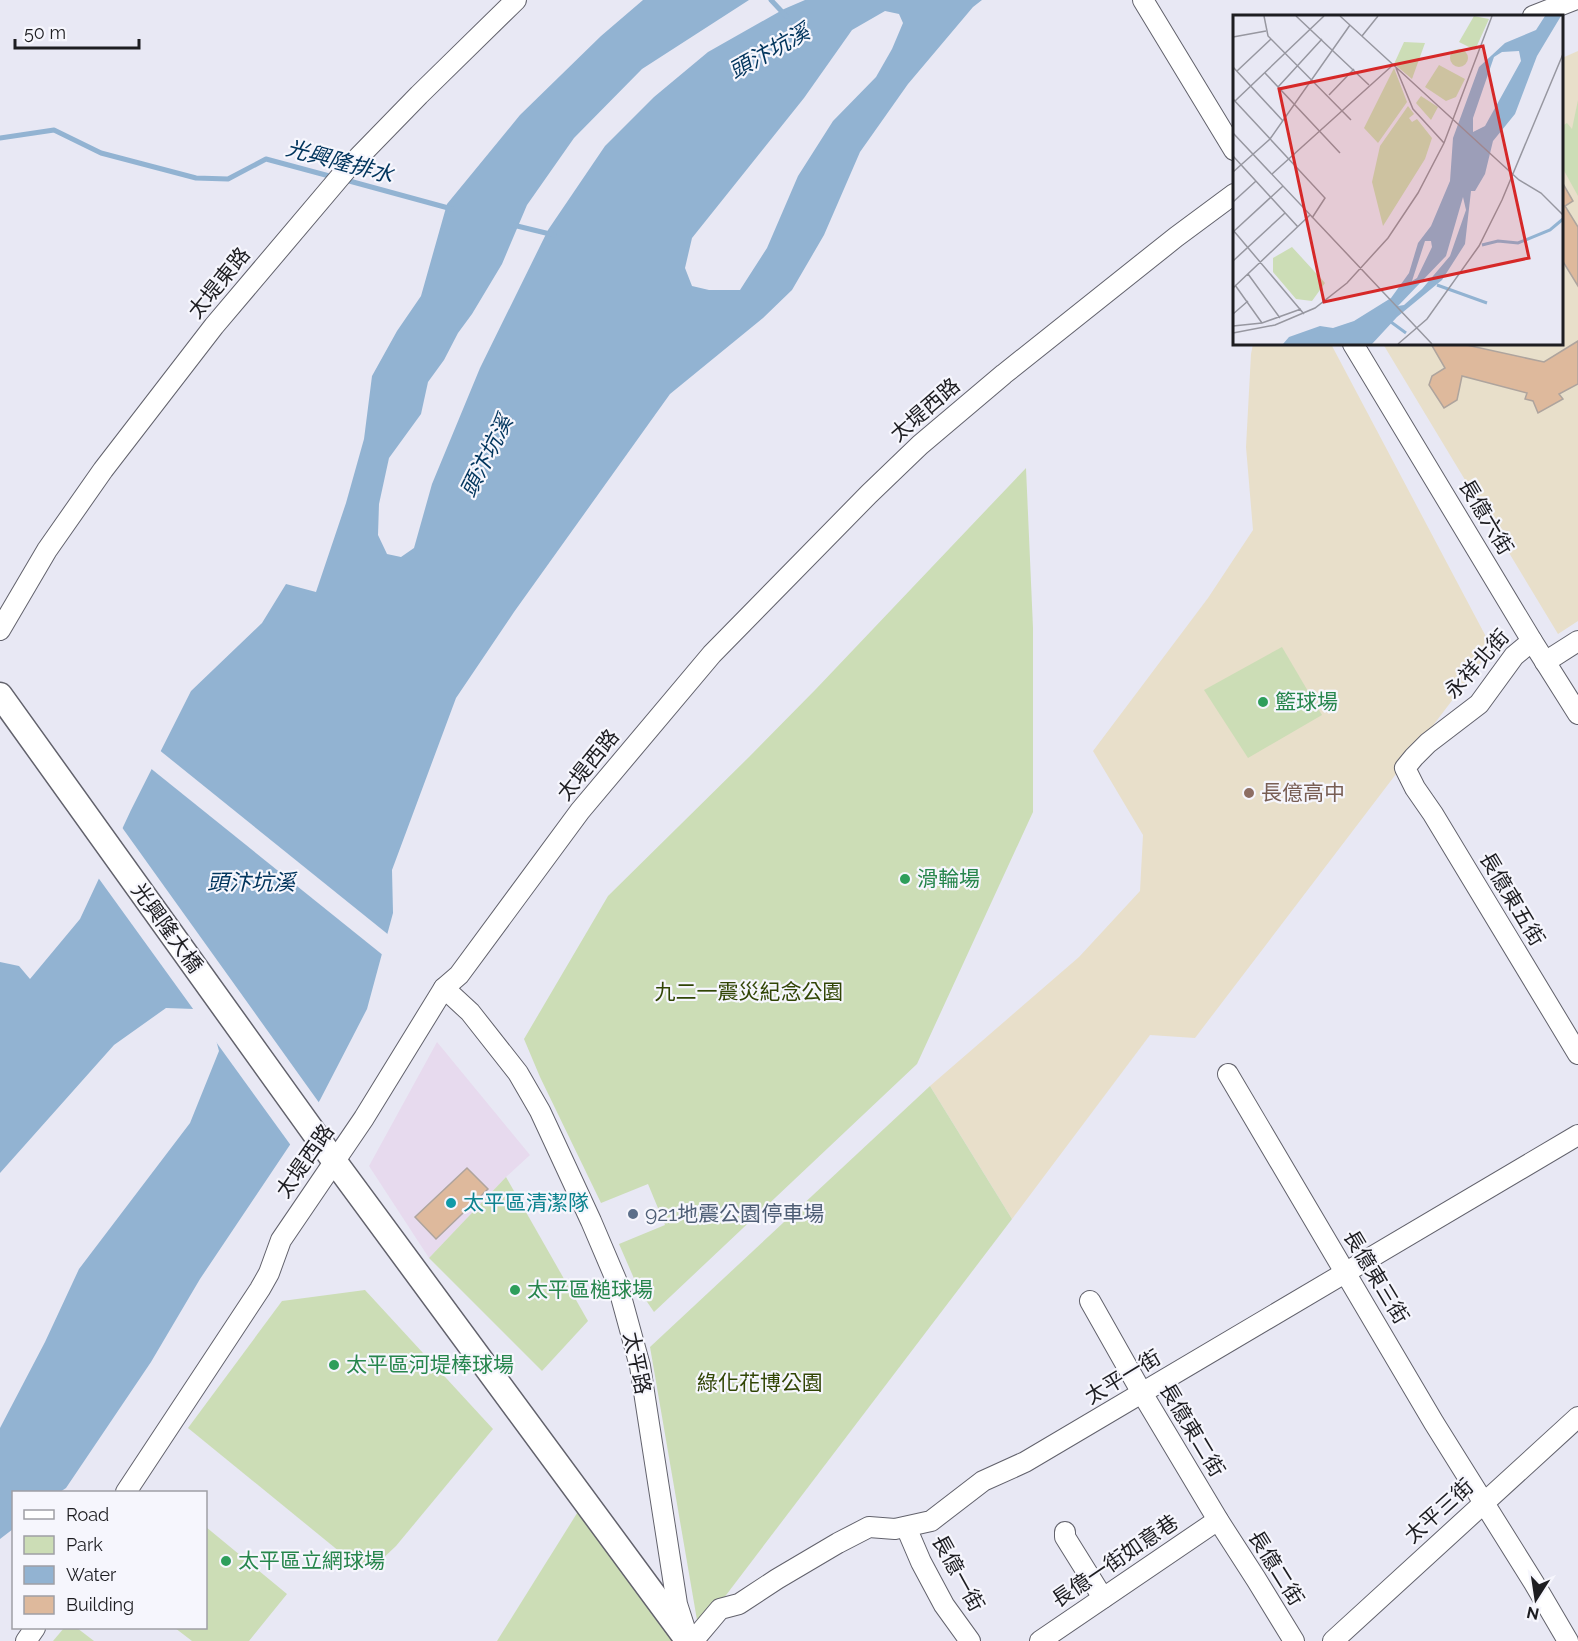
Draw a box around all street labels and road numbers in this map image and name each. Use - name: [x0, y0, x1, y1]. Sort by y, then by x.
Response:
- street label: 太堤東路: [182, 242, 255, 323]
- street label: 太堤西路: [885, 373, 965, 447]
- street label: 長億六街: [1454, 474, 1519, 559]
- street label: 永祥北街: [1439, 624, 1514, 703]
- street label: 太堤西路: [551, 724, 624, 805]
- street label: 長億東五街: [1475, 847, 1550, 950]
- street label: 光興隆大橋: [126, 878, 208, 978]
- street label: 太堤西路: [270, 1119, 339, 1202]
- street label: 長億東三街: [1339, 1225, 1414, 1328]
- street label: 太平路: [619, 1329, 656, 1396]
- street label: 太平一街: [1080, 1344, 1165, 1409]
- street label: 長億東二街: [1155, 1378, 1230, 1481]
- street label: 太平三街: [1399, 1473, 1478, 1548]
- street label: 長億一街如意巷: [1047, 1509, 1183, 1612]
- street label: 長億二街: [1244, 1525, 1309, 1610]
- street label: 長億一街: [927, 1530, 990, 1616]

